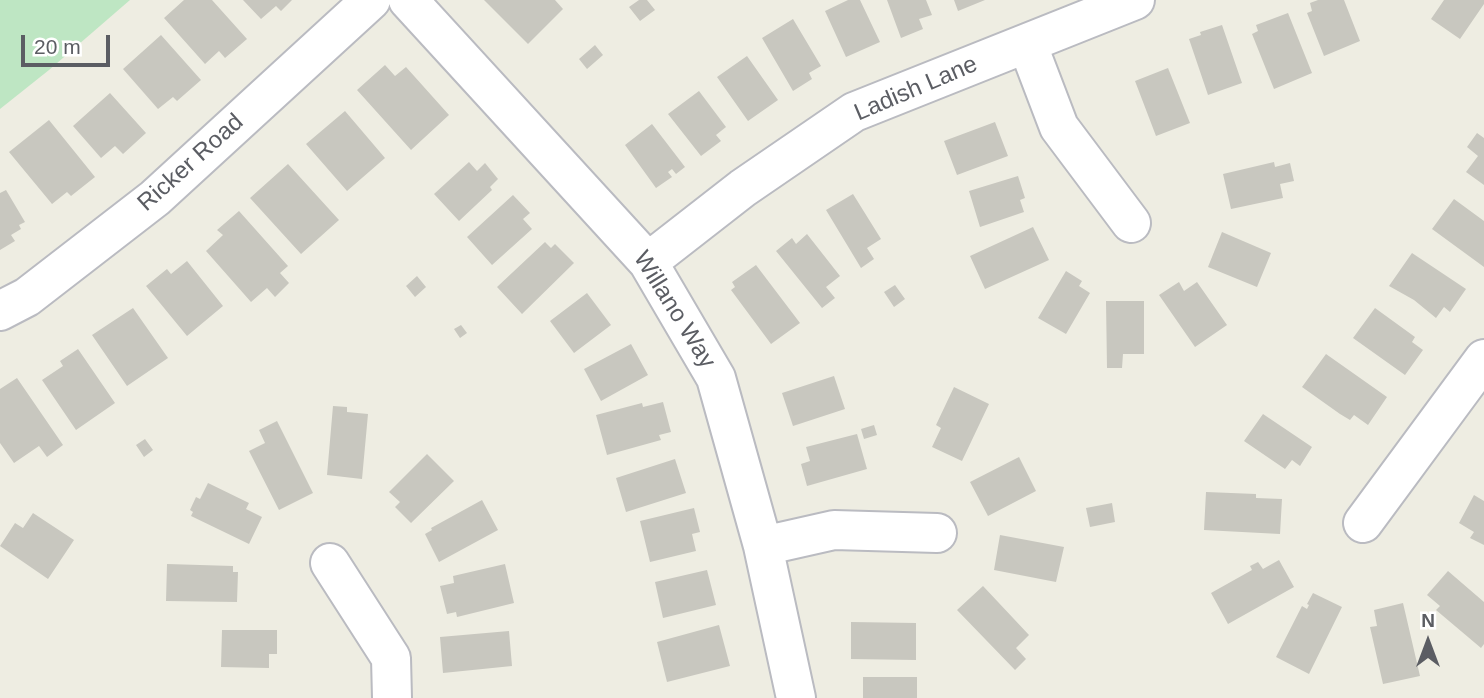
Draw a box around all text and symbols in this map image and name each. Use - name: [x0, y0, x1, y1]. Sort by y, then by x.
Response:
- scale bar: [24, 21, 114, 65]
- text: 20 m: [34, 35, 81, 58]
- street label: Ladish Lane: [850, 50, 982, 128]
- street label: Ricker Road: [132, 108, 250, 218]
- street label: Willano Way: [627, 246, 721, 374]
- north arrow: [1393, 607, 1463, 677]
- text: N: [1421, 610, 1435, 631]

